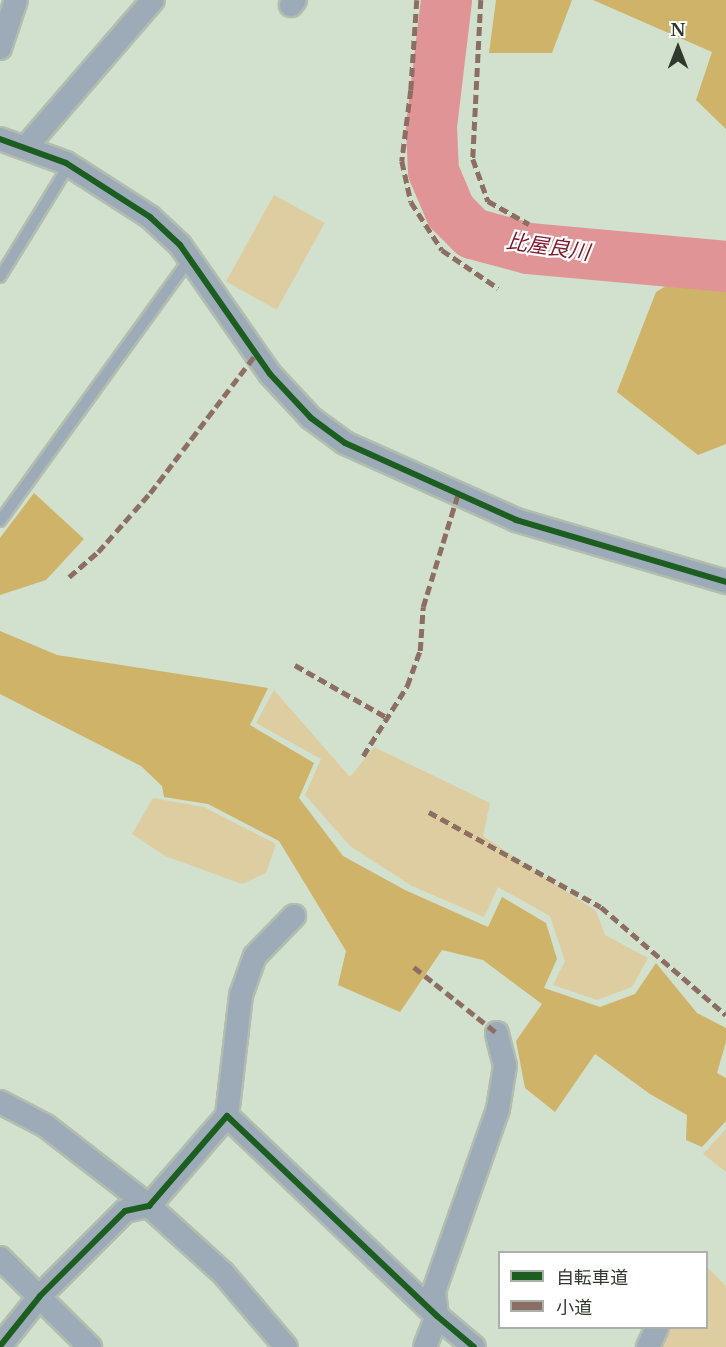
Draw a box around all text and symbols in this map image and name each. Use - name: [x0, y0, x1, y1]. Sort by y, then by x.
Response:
- north arrow: [648, 18, 708, 78]
- text: N: [670, 20, 686, 40]
- water label: 比屋良川: [505, 229, 591, 265]
- legend: [498, 1251, 708, 1329]
- text: 自転車道: [556, 1267, 628, 1289]
- text: 小道: [556, 1297, 592, 1319]

